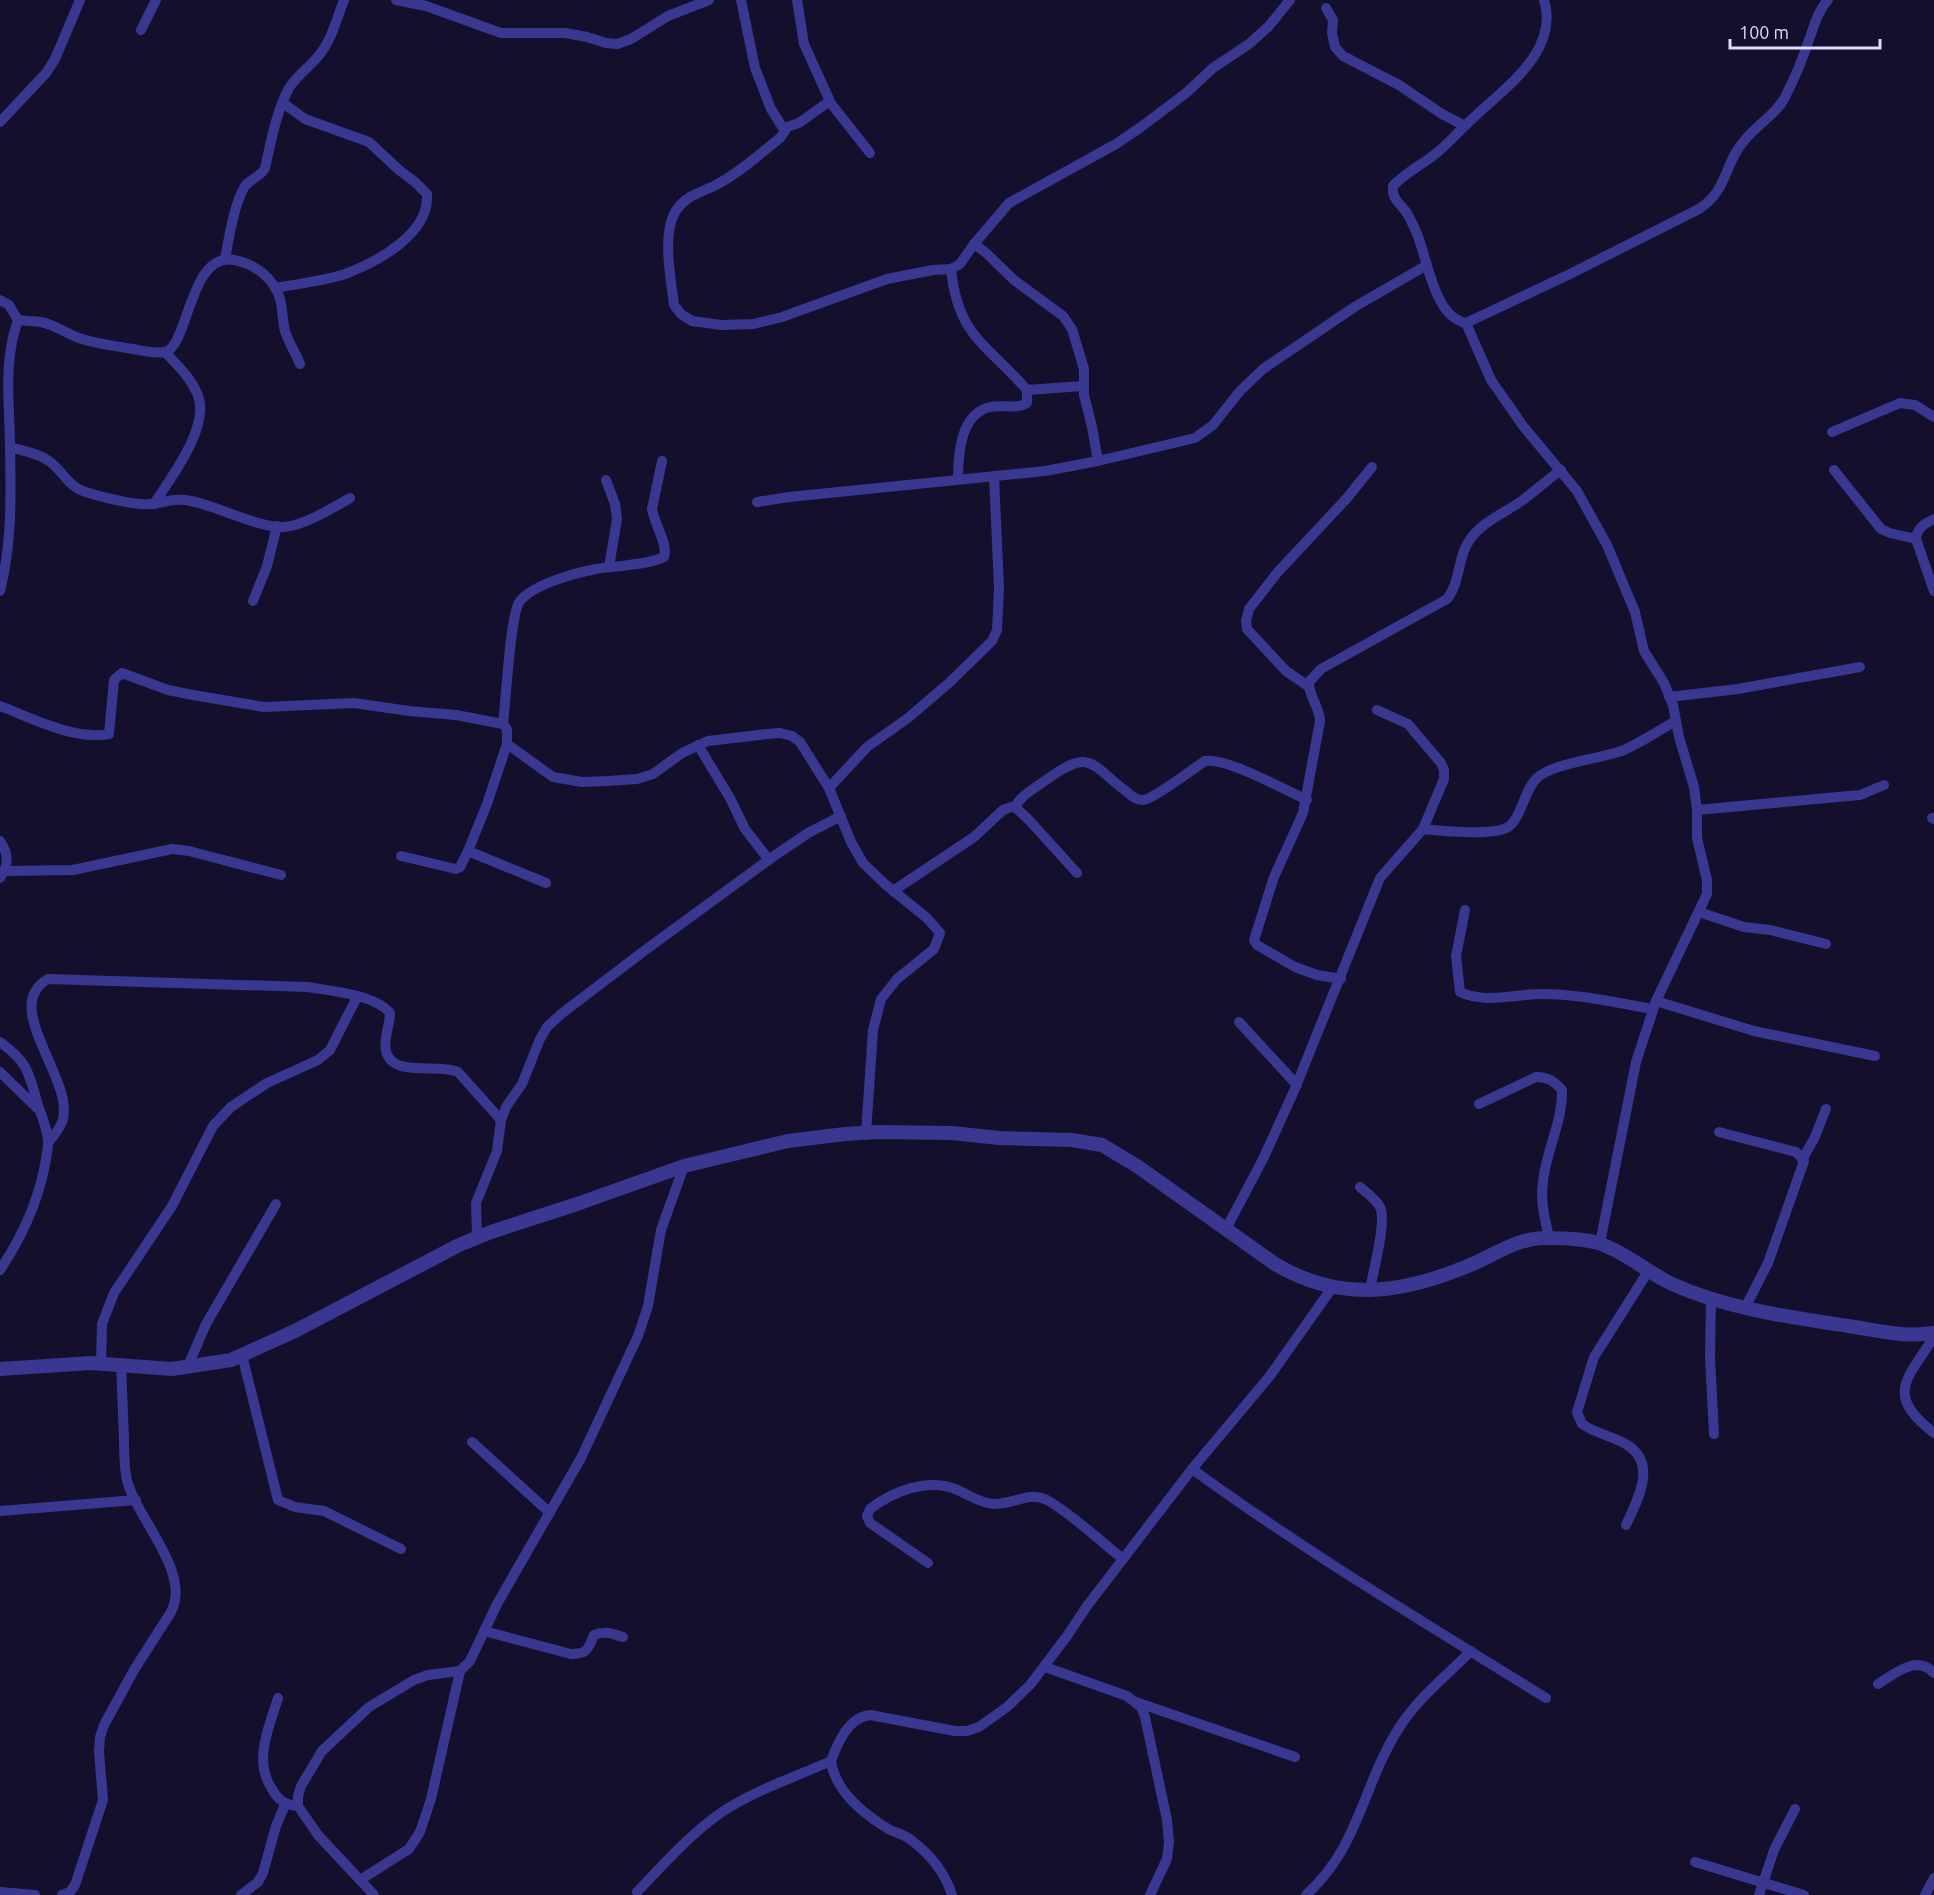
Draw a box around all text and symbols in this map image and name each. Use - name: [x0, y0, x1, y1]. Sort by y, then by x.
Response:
- scale bar: [1730, 12, 1880, 50]
- text: 100 m: [1739, 22, 1789, 42]

